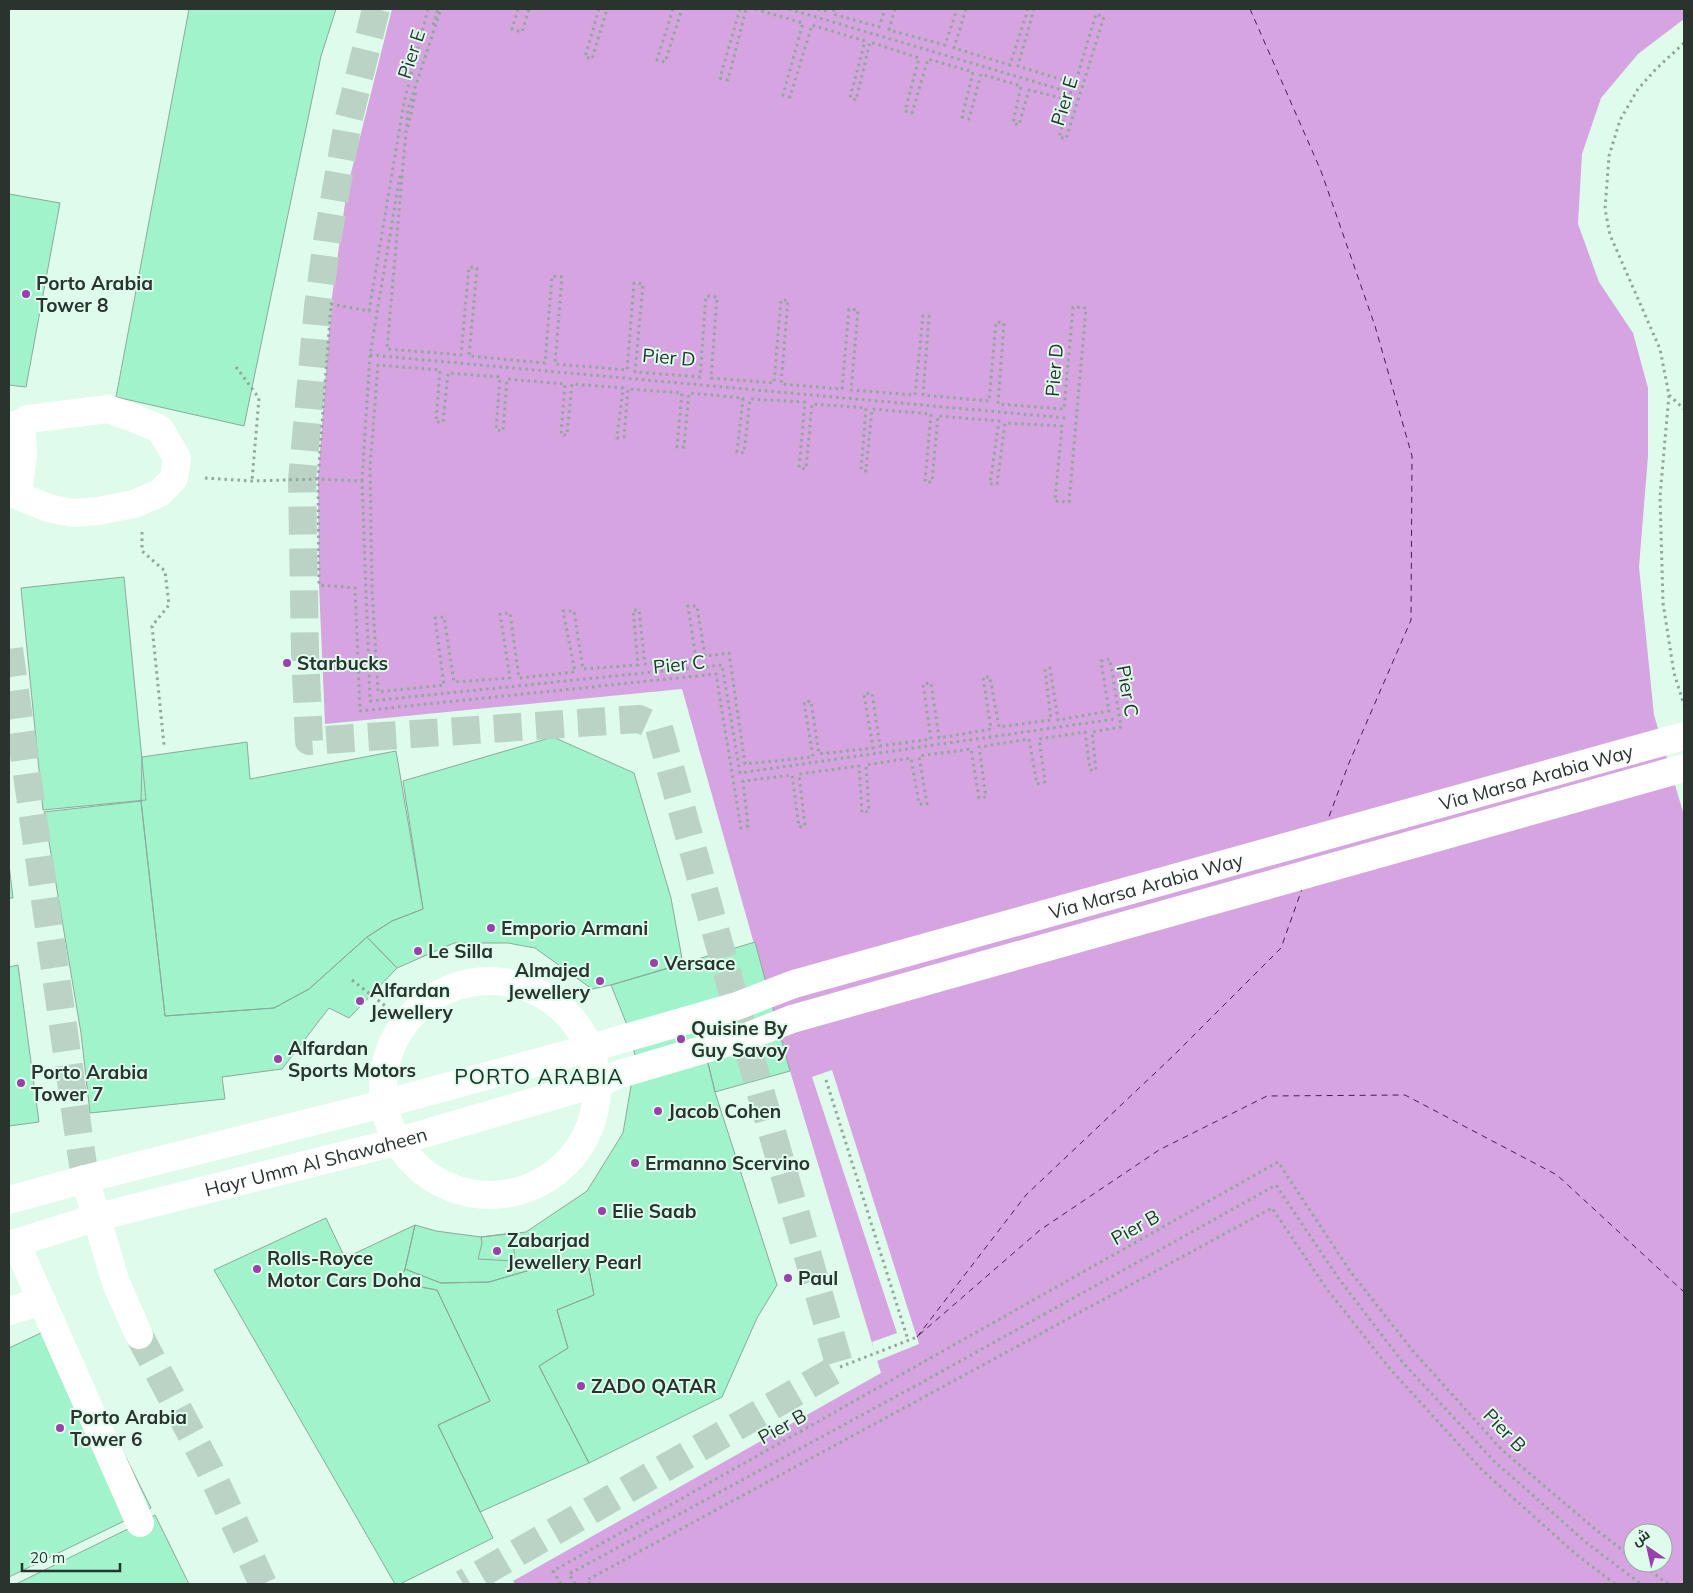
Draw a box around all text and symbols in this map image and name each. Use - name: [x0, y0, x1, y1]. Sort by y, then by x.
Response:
- street label: Pier E: [392, 26, 430, 82]
- street label: Pier E: [1045, 73, 1083, 129]
- place label: Porto Arabia Tower 8: [36, 271, 153, 317]
- marker: Porto Arabia Tower 8: [20, 288, 32, 300]
- street label: Pier D: [1040, 342, 1068, 398]
- street label: Pier D: [641, 343, 697, 371]
- street label: Pier C: [652, 649, 706, 679]
- place label: Starbucks: [297, 651, 388, 675]
- marker: Starbucks: [281, 657, 293, 669]
- street label: Pier C: [1112, 663, 1144, 719]
- street label: Via Marsa Arabia Way: [1436, 739, 1636, 816]
- street label: Via Marsa Arabia Way: [1046, 847, 1246, 924]
- place label: Emporio Armani: [501, 916, 648, 940]
- marker: Emporio Armani: [485, 922, 497, 934]
- place label: Le Silla: [428, 939, 493, 963]
- marker: Le Silla: [412, 945, 424, 957]
- place label: Versace: [663, 951, 735, 975]
- marker: Versace: [648, 957, 660, 969]
- place label: Almajed Jewellery: [507, 958, 591, 1004]
- marker: Almajed Jewellery: [594, 975, 606, 987]
- place label: Alfardan Jewellery: [370, 978, 454, 1024]
- marker: Alfardan Jewellery: [354, 995, 366, 1007]
- place label: Quisine By Guy Savoy: [691, 1016, 788, 1062]
- marker: Quisine By Guy Savoy: [675, 1033, 687, 1045]
- place label: Alfardan Sports Motors: [288, 1036, 416, 1082]
- marker: Alfardan Sports Motors: [272, 1053, 284, 1065]
- place label: Porto Arabia Tower 7: [31, 1060, 148, 1106]
- district label: PORTO ARABIA: [454, 1063, 624, 1089]
- marker: Porto Arabia Tower 7: [15, 1077, 27, 1089]
- place label: Jacob Cohen: [668, 1099, 781, 1123]
- marker: Jacob Cohen: [652, 1105, 664, 1117]
- street label: Hayr Umm Al Shawaheen: [202, 1122, 430, 1202]
- place label: Ermanno Scervino: [645, 1151, 810, 1175]
- marker: Ermanno Scervino: [629, 1157, 641, 1169]
- place label: Elie Saab: [612, 1199, 697, 1223]
- street label: Pier B: [1106, 1204, 1164, 1250]
- marker: Elie Saab: [596, 1205, 608, 1217]
- place label: Zabarjad Jewellery Pearl: [507, 1228, 642, 1274]
- marker: Zabarjad Jewellery Pearl: [491, 1245, 503, 1257]
- place label: Rolls-Royce Motor Cars Doha: [267, 1246, 421, 1292]
- marker: Rolls-Royce Motor Cars Doha: [251, 1263, 263, 1275]
- place label: Paul: [798, 1266, 838, 1290]
- marker: Paul: [782, 1272, 794, 1284]
- place label: ZADO QATAR: [591, 1374, 717, 1398]
- marker: ZADO QATAR: [575, 1380, 587, 1392]
- street label: Pier B: [753, 1403, 811, 1449]
- street label: Pier B: [1478, 1403, 1532, 1457]
- place label: Porto Arabia Tower 6: [70, 1405, 187, 1451]
- marker: Porto Arabia Tower 6: [54, 1422, 66, 1434]
- north arrow: [1623, 1523, 1673, 1573]
- text: ش: [1628, 1525, 1653, 1550]
- scale bar: [22, 1540, 120, 1572]
- text: 20 m: [30, 1548, 65, 1567]

